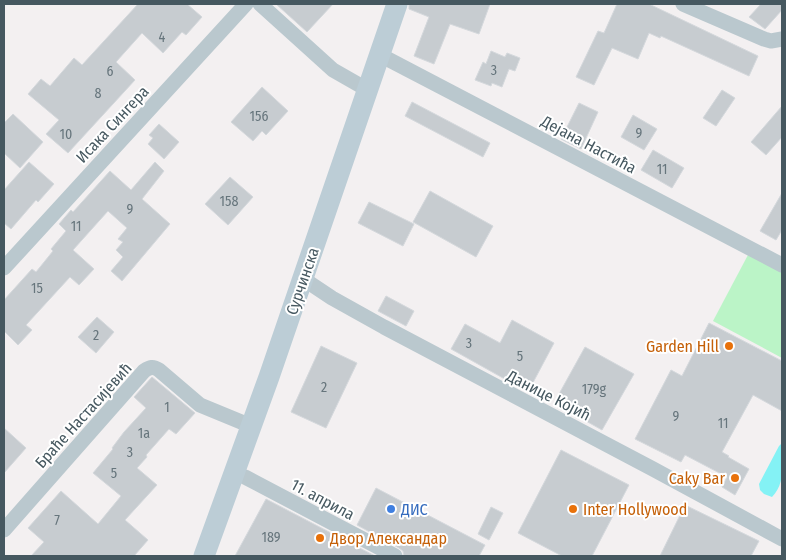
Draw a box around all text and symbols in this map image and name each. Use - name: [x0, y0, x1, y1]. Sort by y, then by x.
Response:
- house number: 4: [159, 29, 166, 46]
- house number: 3: [491, 62, 497, 79]
- house number: 6: [107, 63, 114, 80]
- street label: Исака Сингера: [72, 82, 153, 167]
- house number: 8: [95, 85, 102, 102]
- house number: 156: [250, 108, 268, 125]
- street label: Дејана Настића: [537, 111, 640, 177]
- house number: 9: [636, 125, 643, 142]
- house number: 10: [60, 126, 72, 143]
- house number: 11: [657, 161, 667, 178]
- house number: 158: [220, 193, 238, 210]
- house number: 9: [127, 201, 134, 218]
- house number: 11: [71, 218, 81, 235]
- street label: Сурчинска: [282, 245, 323, 317]
- house number: 15: [31, 280, 43, 297]
- house number: 2: [93, 327, 99, 344]
- house number: 3: [466, 335, 472, 352]
- place label: Garden Hill: [646, 337, 719, 356]
- marker: Garden Hill: [723, 340, 735, 352]
- house number: 5: [517, 348, 523, 365]
- street label: Браће Настасијевић: [31, 359, 136, 472]
- street label: Данице Којић: [503, 366, 594, 425]
- house number: 2: [321, 379, 327, 396]
- house number: 179g: [582, 381, 607, 398]
- house number: 1: [164, 399, 170, 416]
- house number: 9: [673, 408, 680, 425]
- house number: 11: [718, 415, 728, 432]
- house number: 1a: [138, 425, 150, 442]
- house number: 3: [127, 444, 133, 461]
- house number: 5: [111, 465, 117, 482]
- place label: Caky Bar: [669, 469, 725, 488]
- marker: Caky Bar: [729, 472, 741, 484]
- street label: 11. априла: [288, 475, 358, 524]
- place label: ДИС: [400, 500, 428, 519]
- place label: Inter Hollywood: [583, 500, 687, 519]
- marker: ДИС: [385, 503, 397, 515]
- marker: Inter Hollywood: [567, 503, 579, 515]
- house number: 7: [54, 512, 60, 529]
- house number: 189: [261, 529, 281, 546]
- place label: Двор Александар: [329, 529, 447, 548]
- marker: Двор Александар: [314, 532, 326, 544]

